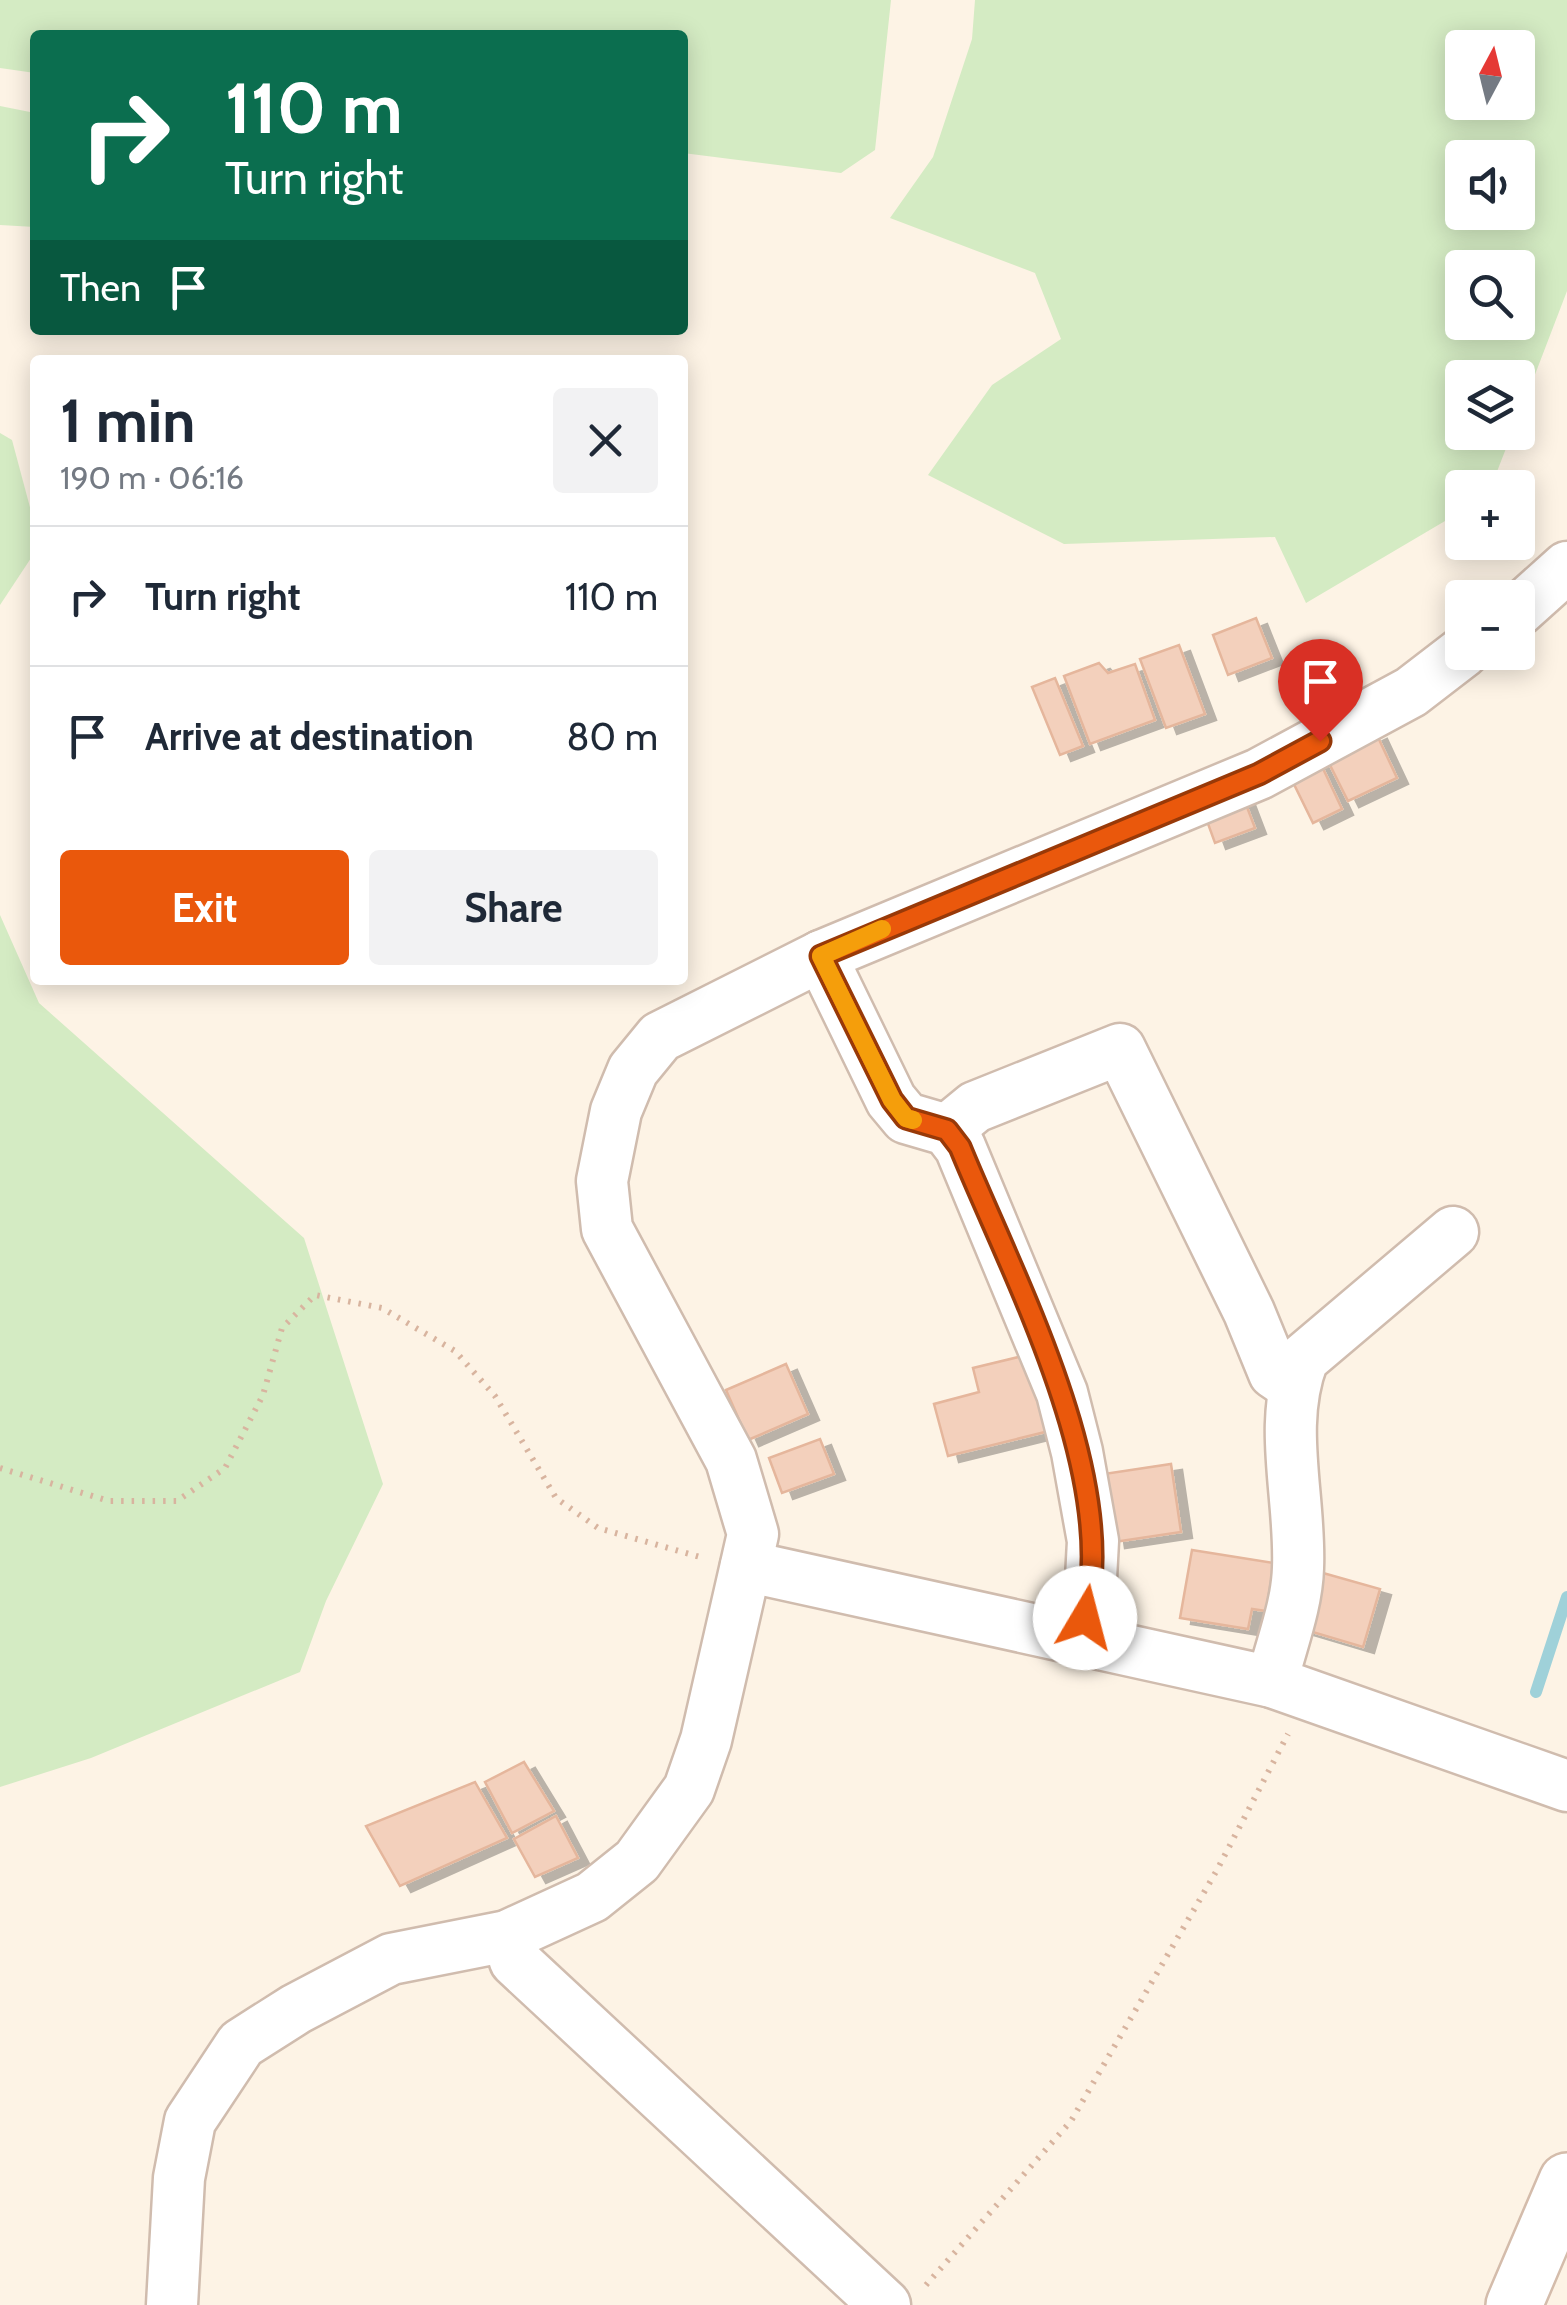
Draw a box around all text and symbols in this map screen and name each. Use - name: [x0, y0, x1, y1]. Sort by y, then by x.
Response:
- north arrow: [1445, 30, 1535, 120]
- map controls: [1445, 30, 1535, 670]
- text: 110 m: [225, 65, 403, 151]
- icon: right: [60, 70, 190, 200]
- button: sound: [1445, 140, 1535, 230]
- text: Turn right: [225, 151, 404, 205]
- button: search: [1445, 250, 1535, 340]
- icon: arrive: [161, 260, 216, 315]
- text: Then: [60, 264, 141, 311]
- button: layers: [1445, 360, 1535, 450]
- text: 1 min: [60, 384, 195, 457]
- button: close: [553, 388, 658, 493]
- text: 190 m · 06:16: [60, 458, 244, 497]
- button: +: [1445, 470, 1535, 560]
- icon: right: [60, 569, 115, 624]
- text: Turn right: [145, 573, 301, 620]
- text: 110 m: [565, 573, 658, 620]
- button: −: [1445, 580, 1535, 670]
- pin: [1278, 639, 1363, 742]
- icon: arrive: [1293, 654, 1348, 709]
- icon: arrive: [60, 709, 115, 764]
- text: Arrive at destination: [145, 713, 474, 760]
- text: 80 m: [567, 713, 658, 760]
- button: Exit: [60, 850, 349, 965]
- button: Share: [369, 850, 658, 965]
- position arrow: [1033, 1566, 1137, 1670]

